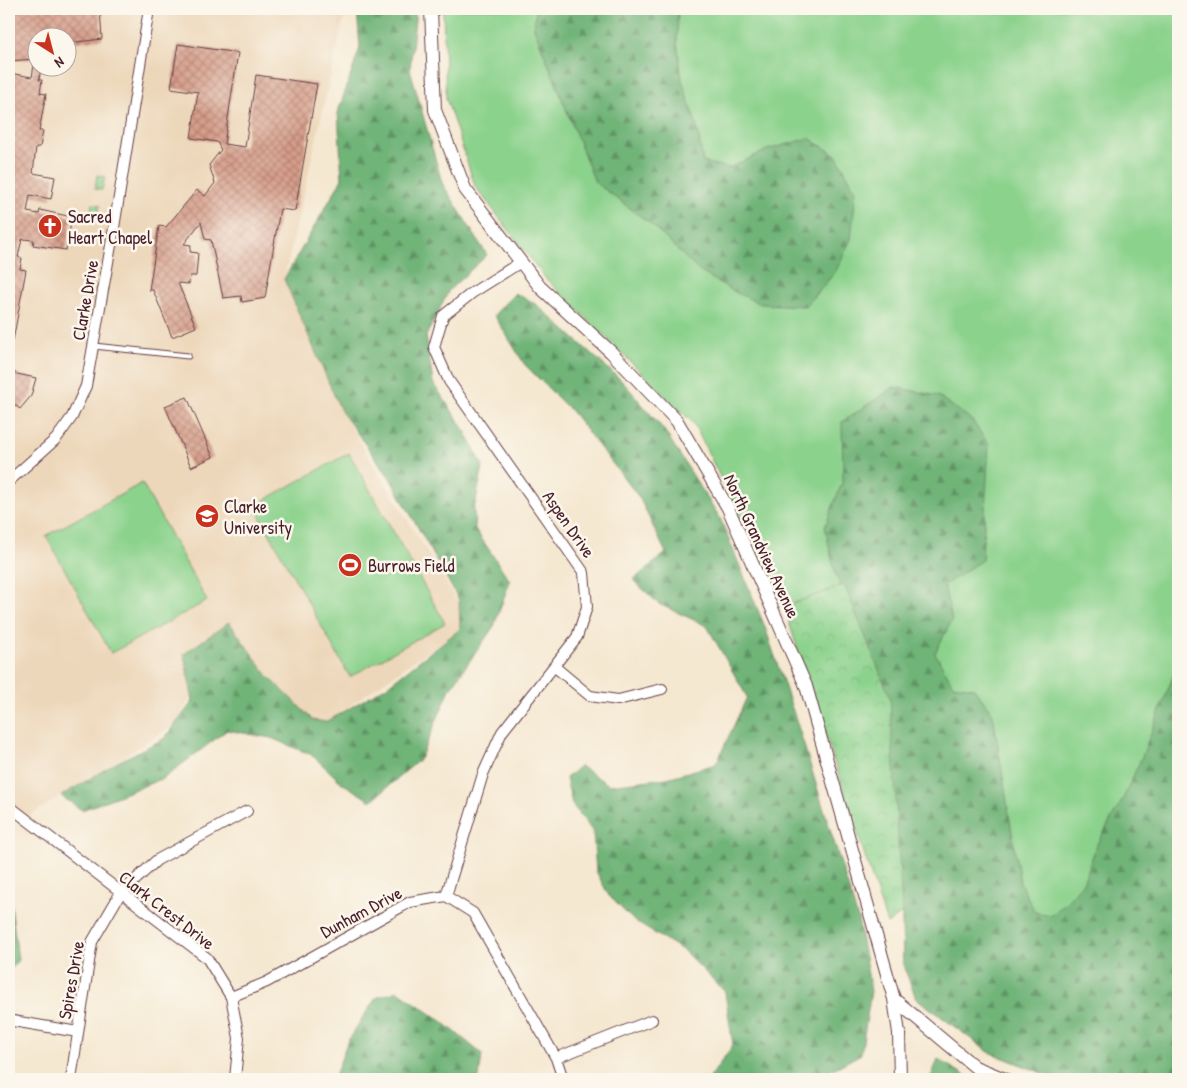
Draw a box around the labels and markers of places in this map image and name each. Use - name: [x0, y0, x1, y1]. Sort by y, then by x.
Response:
- place label: Sacred Heart Chapel: [68, 204, 152, 250]
- church icon: Sacred Heart Chapel: [37, 213, 63, 239]
- place label: Clarke University: [224, 494, 293, 540]
- school or university icon: Clarke University: [194, 503, 220, 529]
- sports icon: Burrows Field: [337, 552, 363, 578]
- place label: Burrows Field: [368, 553, 455, 578]

